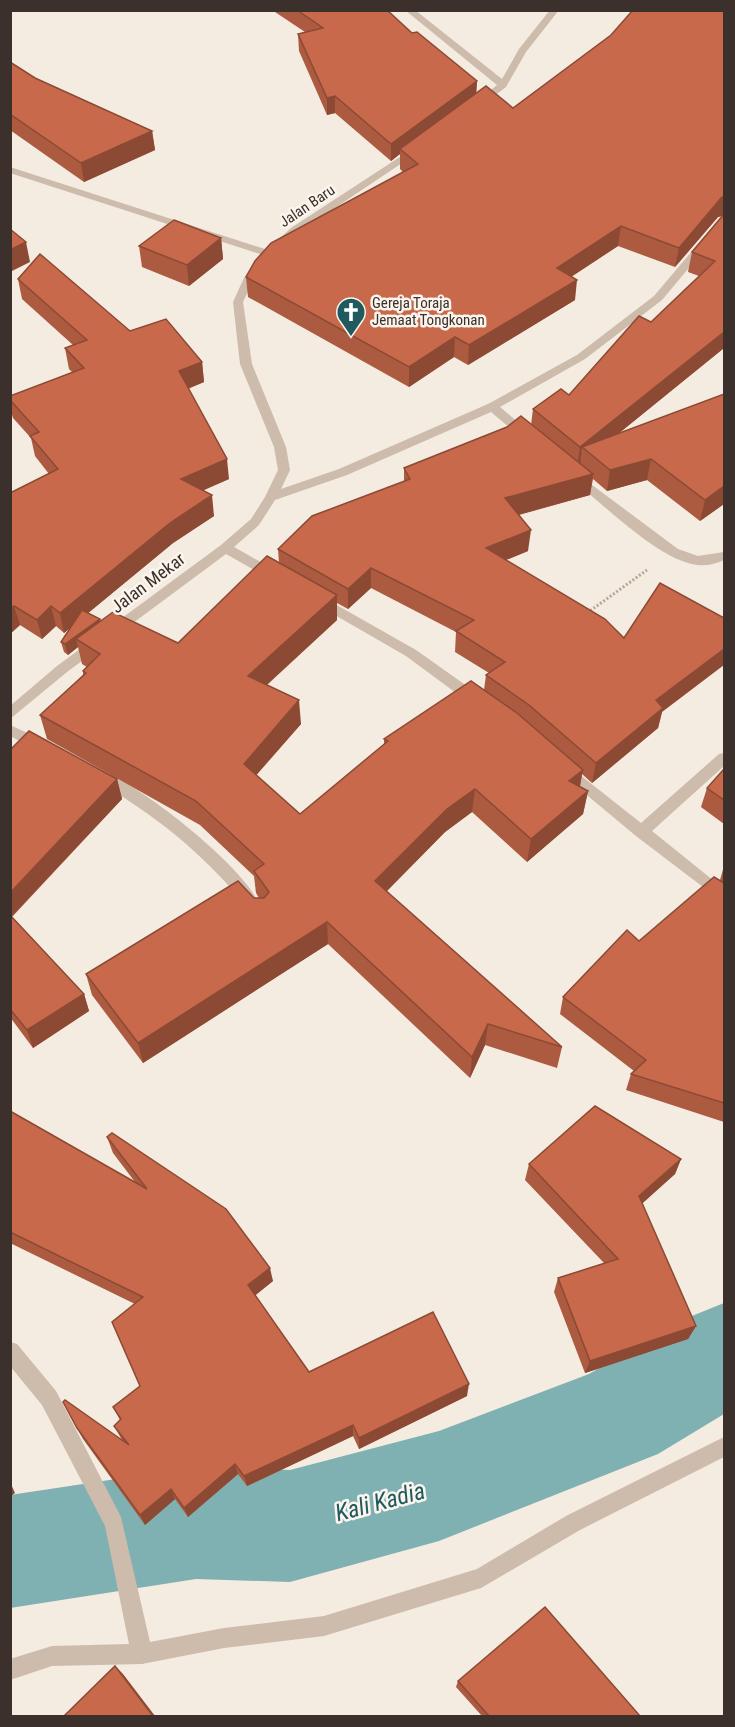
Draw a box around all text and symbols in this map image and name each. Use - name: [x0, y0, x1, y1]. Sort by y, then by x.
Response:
- street label: Jalan Baru: [276, 181, 338, 231]
- place label: Gereja Toraja Jemaat Tongkonan: [372, 294, 485, 329]
- church icon: Gereja Toraja Jemaat Tongkonan: [335, 296, 367, 338]
- street label: Jalan Mekar: [107, 548, 189, 617]
- water label: Kali Kadia: [332, 1477, 428, 1527]

